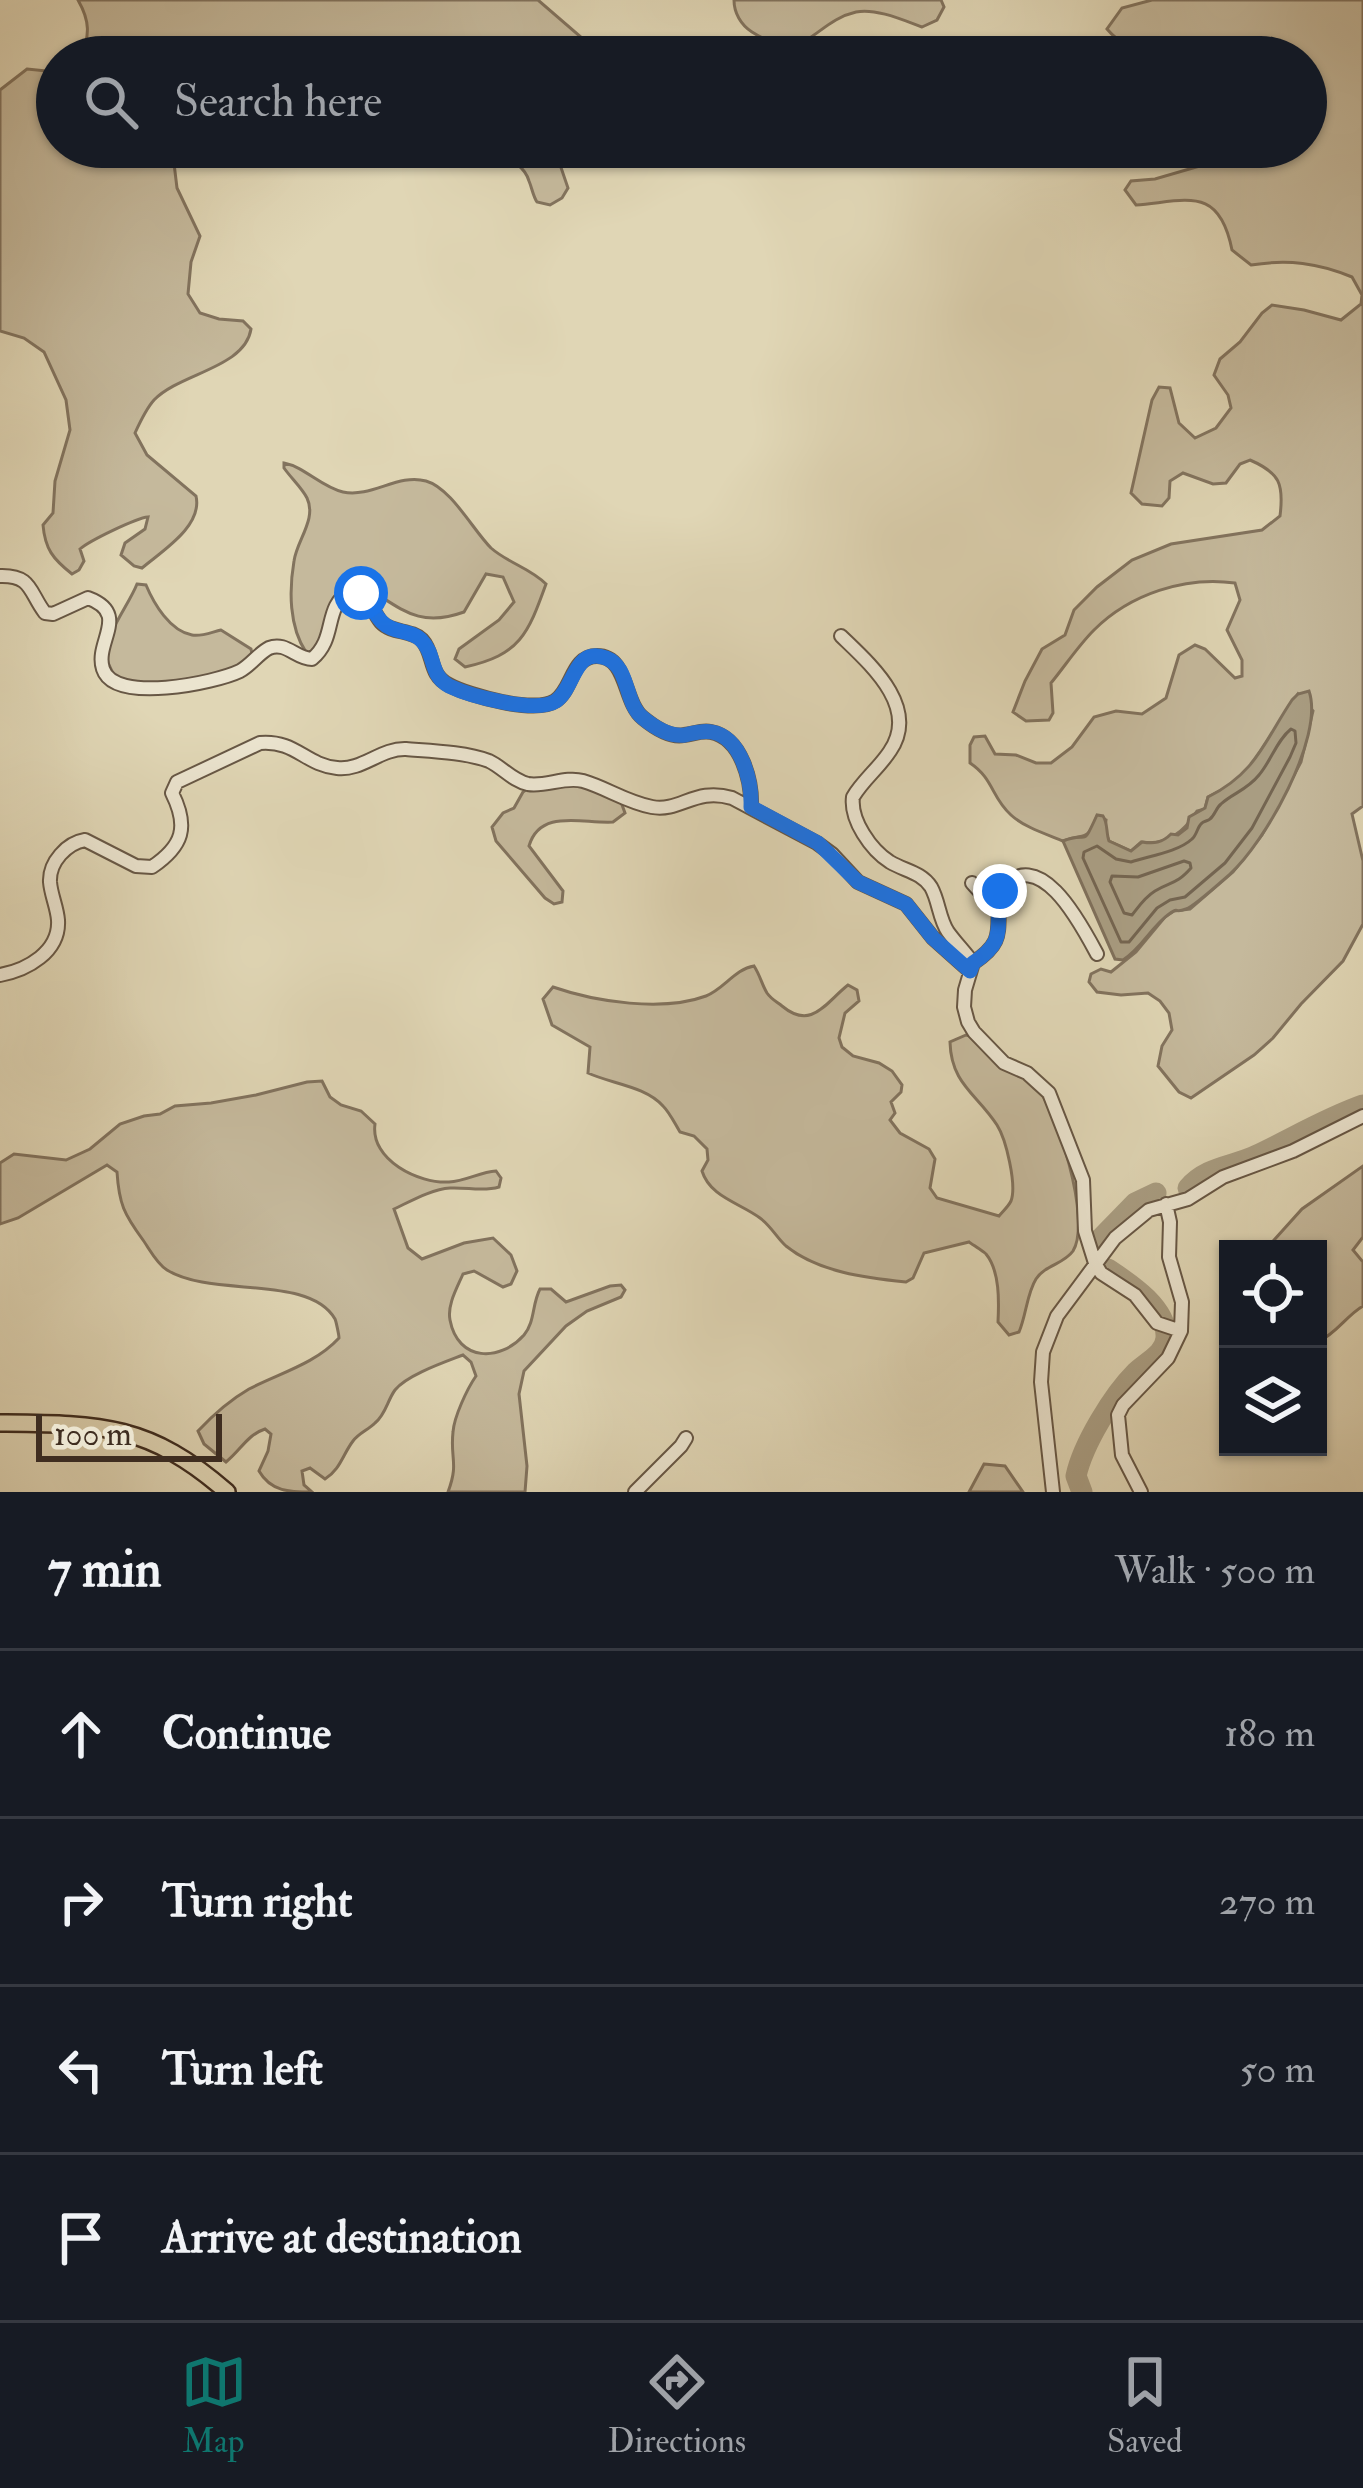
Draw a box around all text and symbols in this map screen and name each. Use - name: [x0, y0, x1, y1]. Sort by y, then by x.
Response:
- search box: [36, 36, 1327, 168]
- icon: search: [78, 69, 144, 135]
- text: Search here: [174, 74, 382, 130]
- route start: [334, 566, 388, 620]
- route end: [973, 864, 1027, 918]
- map controls: [1219, 1240, 1327, 1456]
- button: locate: [1219, 1240, 1327, 1348]
- button: layers: [1219, 1348, 1327, 1456]
- scale bar: [36, 1408, 222, 1461]
- text: 100 m: [54, 1414, 132, 1455]
- text: 7 min: [48, 1538, 162, 1602]
- text: Walk · 500 m: [1115, 1546, 1315, 1595]
- icon: ahead: [48, 1701, 114, 1767]
- text: Continue: [162, 1706, 331, 1762]
- text: 180 m: [1224, 1709, 1315, 1758]
- icon: right: [48, 1869, 114, 1935]
- text: Turn right: [162, 1874, 352, 1930]
- text: 270 m: [1219, 1877, 1315, 1926]
- icon: left: [48, 2037, 114, 2103]
- text: Turn left: [162, 2042, 323, 2098]
- text: 50 m: [1240, 2045, 1315, 2094]
- icon: arrive: [48, 2205, 114, 2271]
- text: Arrive at destination: [162, 2210, 522, 2266]
- tab: Map: [181, 2349, 247, 2462]
- tab: Directions: [608, 2349, 746, 2462]
- tab: Saved: [1107, 2349, 1182, 2462]

